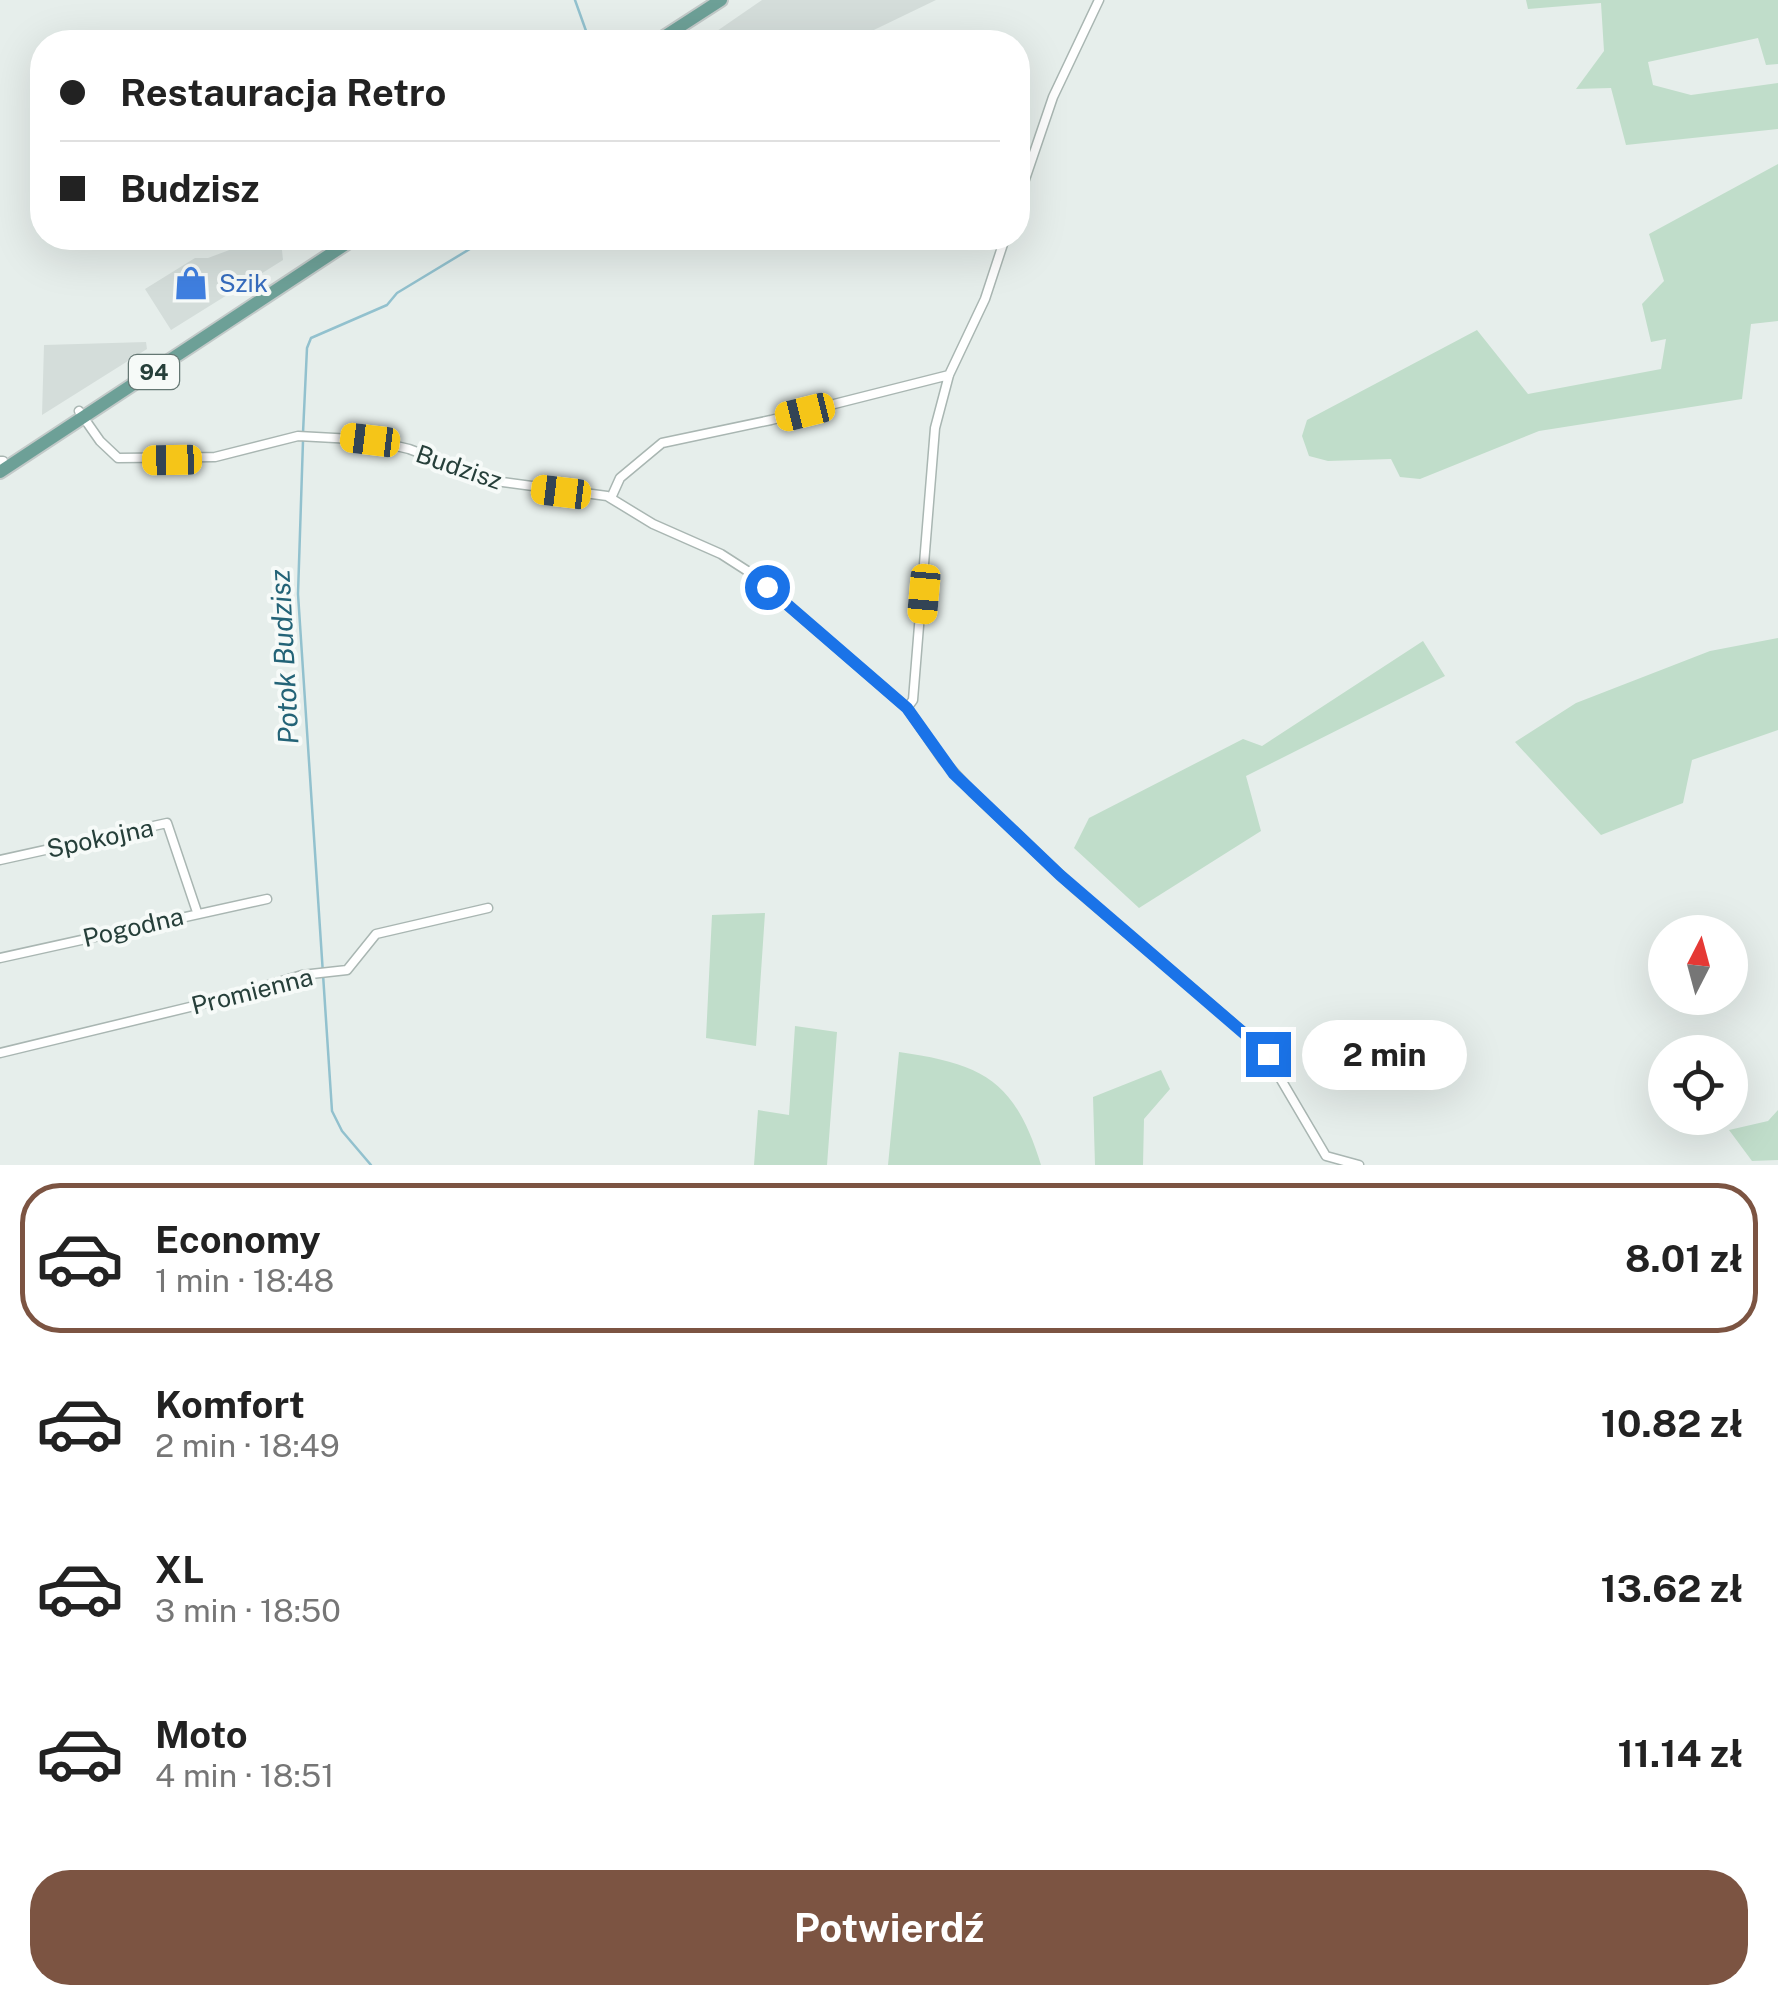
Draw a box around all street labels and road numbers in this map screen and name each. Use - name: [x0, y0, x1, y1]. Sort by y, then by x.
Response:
- road number: 94: [129, 355, 179, 389]
- street label: Budzisz: [412, 438, 506, 496]
- street label: Spokojna: [44, 812, 156, 864]
- street label: Pogodna: [80, 901, 186, 953]
- street label: Promienna: [188, 961, 316, 1021]

